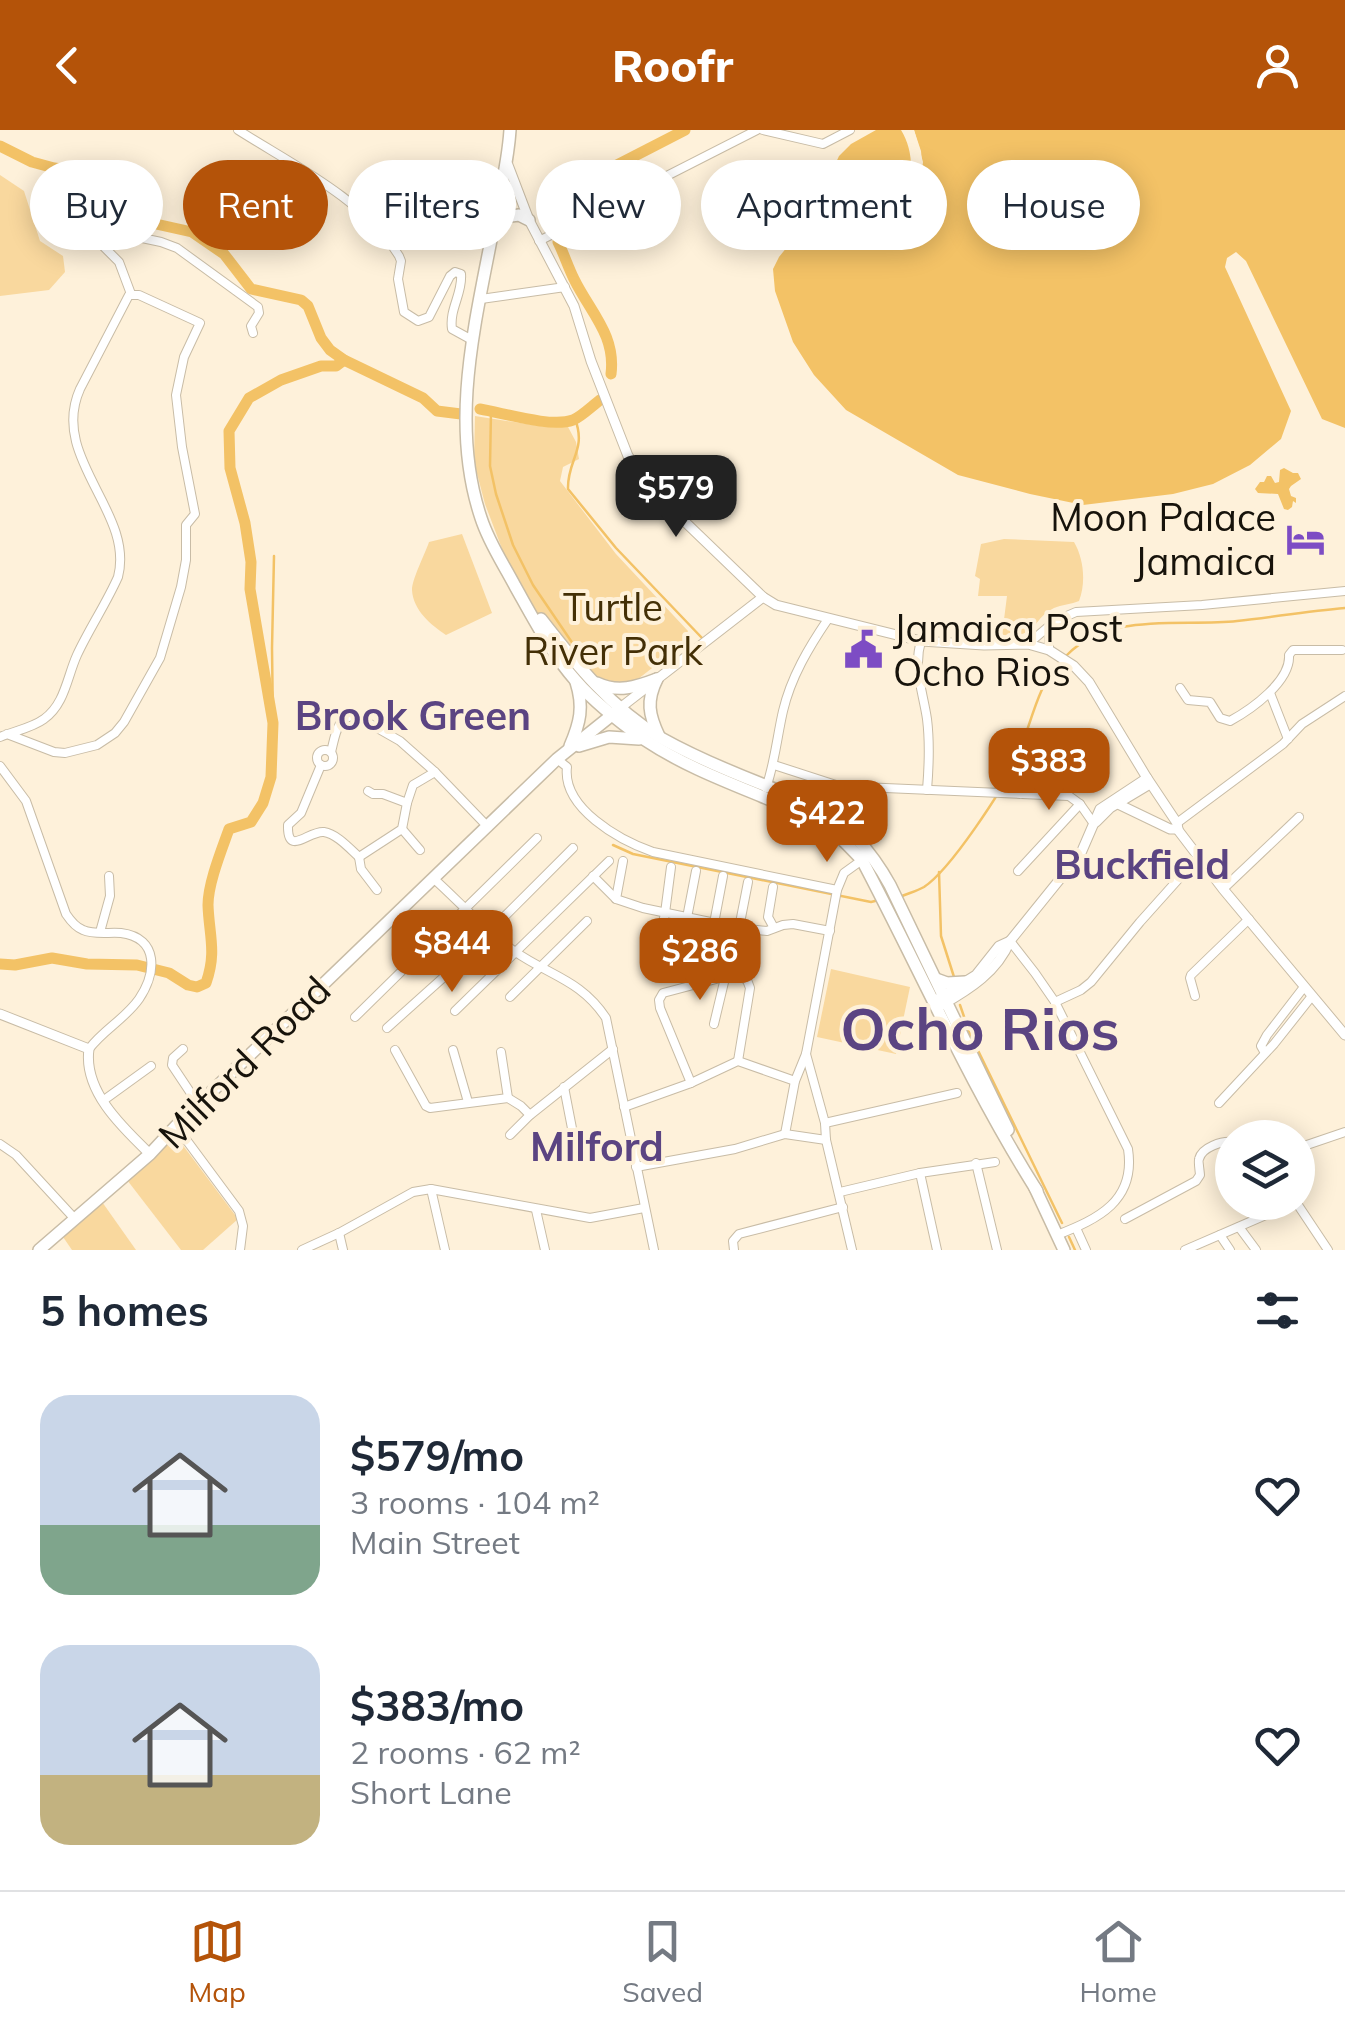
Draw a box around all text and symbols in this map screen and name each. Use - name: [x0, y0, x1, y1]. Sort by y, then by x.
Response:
- text: Roofr: [612, 37, 733, 93]
- icon: back: [40, 38, 95, 93]
- icon: person: [1250, 38, 1305, 93]
- chip: Buy: [30, 160, 163, 250]
- chip: Rent: [183, 160, 328, 250]
- chip: Filters: [348, 160, 516, 250]
- chip: New: [536, 160, 681, 250]
- chip: Apartment: [701, 160, 947, 250]
- chip: House: [967, 160, 1140, 250]
- pin: $579: [617, 455, 735, 540]
- text: $579: [638, 467, 714, 507]
- place label: Moon Palace Jamaica: [1050, 493, 1276, 585]
- hotel icon: Moon Palace Jamaica: [1285, 518, 1327, 560]
- park label: Turtle River Park: [523, 583, 703, 675]
- place label: Jamaica Post Ocho Rios: [893, 604, 1122, 696]
- public building icon: Jamaica Post Ocho Rios: [842, 629, 884, 671]
- district label: Brook Green: [295, 690, 531, 740]
- pin: $383: [990, 728, 1108, 813]
- text: $383: [1011, 740, 1087, 780]
- pin: $422: [768, 780, 886, 865]
- text: $422: [789, 792, 865, 832]
- district label: Buckfield: [1054, 839, 1230, 889]
- pin: $844: [393, 910, 511, 995]
- pin: $286: [641, 918, 759, 1003]
- text: $844: [414, 922, 490, 962]
- text: $286: [662, 930, 738, 970]
- street label: Milford Road: [148, 966, 340, 1158]
- district label: Ocho Rios: [840, 992, 1120, 1065]
- map controls: [1215, 1120, 1315, 1220]
- button: layers: [1215, 1120, 1315, 1220]
- district label: Milford: [530, 1121, 664, 1171]
- icon: filters: [1250, 1283, 1305, 1338]
- text: 5 homes: [40, 1284, 209, 1337]
- text: $579/mo: [350, 1429, 524, 1482]
- icon: home: [120, 1435, 240, 1555]
- icon: heart: [1250, 1468, 1305, 1523]
- text: 3 rooms · 104 m²: [350, 1482, 600, 1522]
- text: Main Street: [350, 1522, 520, 1562]
- text: $383/mo: [350, 1679, 524, 1732]
- icon: home: [120, 1685, 240, 1805]
- icon: heart: [1250, 1718, 1305, 1773]
- text: 2 rooms · 62 m²: [350, 1732, 581, 1772]
- text: Short Lane: [350, 1772, 512, 1812]
- tab: Map: [188, 1914, 246, 2009]
- tab: Saved: [622, 1914, 703, 2009]
- tab: Home: [1079, 1914, 1157, 2009]

